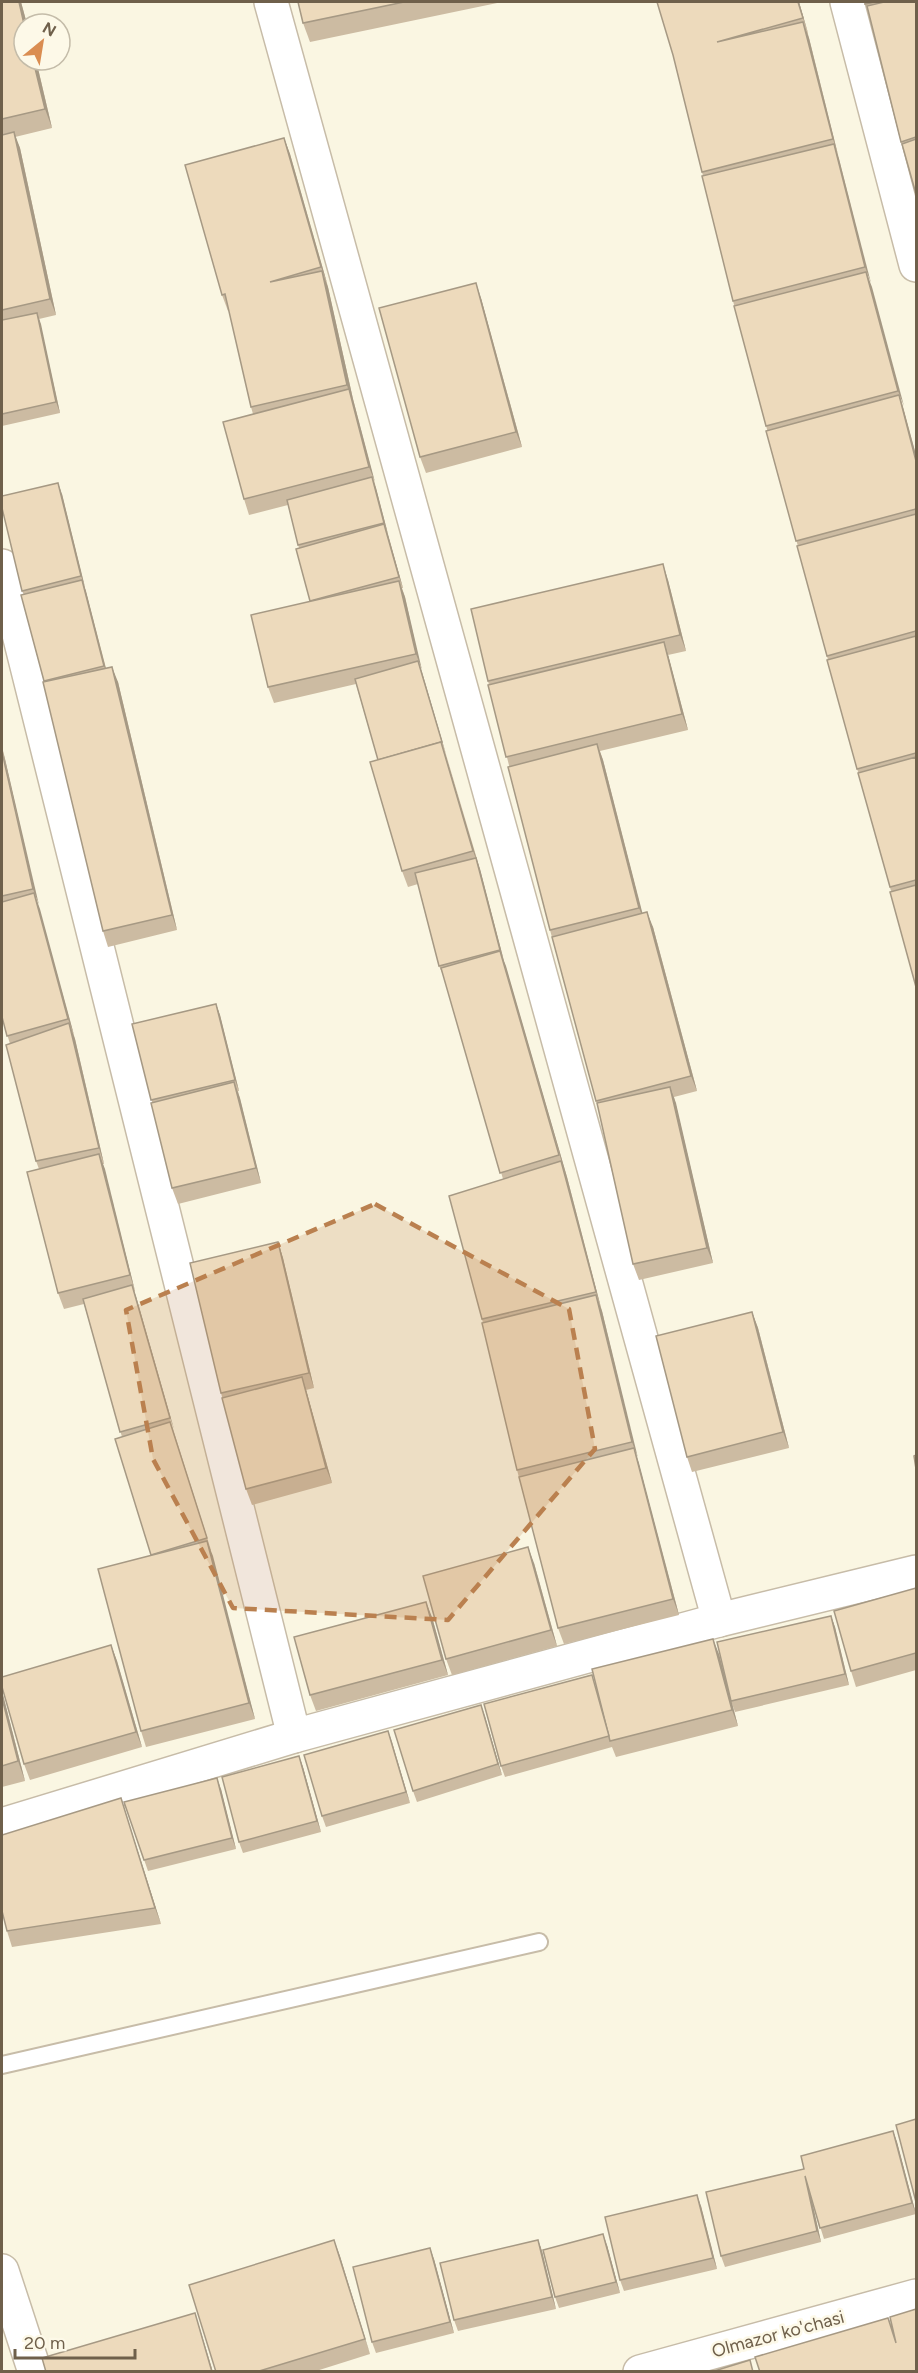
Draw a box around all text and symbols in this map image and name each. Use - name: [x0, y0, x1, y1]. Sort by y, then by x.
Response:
- north arrow: [12, 12, 72, 72]
- text: N: [39, 18, 59, 41]
- street label: Olmazor ko'chasi: [709, 2306, 847, 2362]
- scale bar: [15, 2322, 135, 2360]
- text: 20 m: [24, 2332, 65, 2354]

